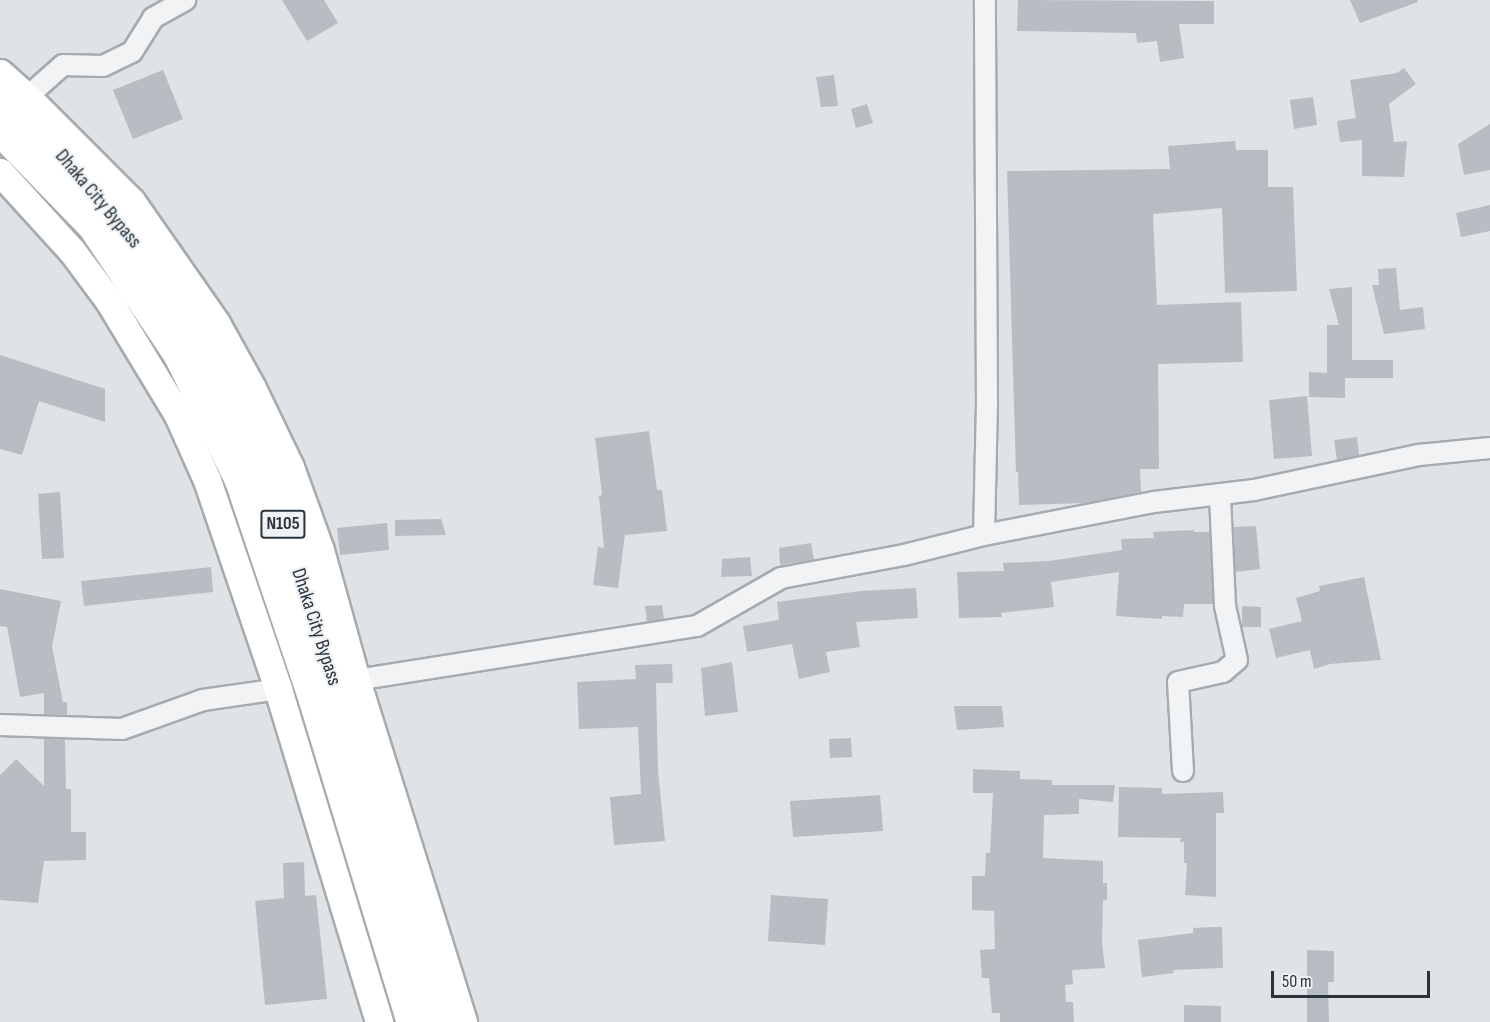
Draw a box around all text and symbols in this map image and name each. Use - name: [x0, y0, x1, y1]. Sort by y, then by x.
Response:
- street label: Dhaka City Bypass: [50, 145, 146, 253]
- road number: N105: [259, 509, 307, 539]
- street label: Dhaka City Bypass: [286, 565, 346, 689]
- scale bar: [1274, 959, 1433, 997]
- text: 50 m: [1282, 971, 1312, 992]

